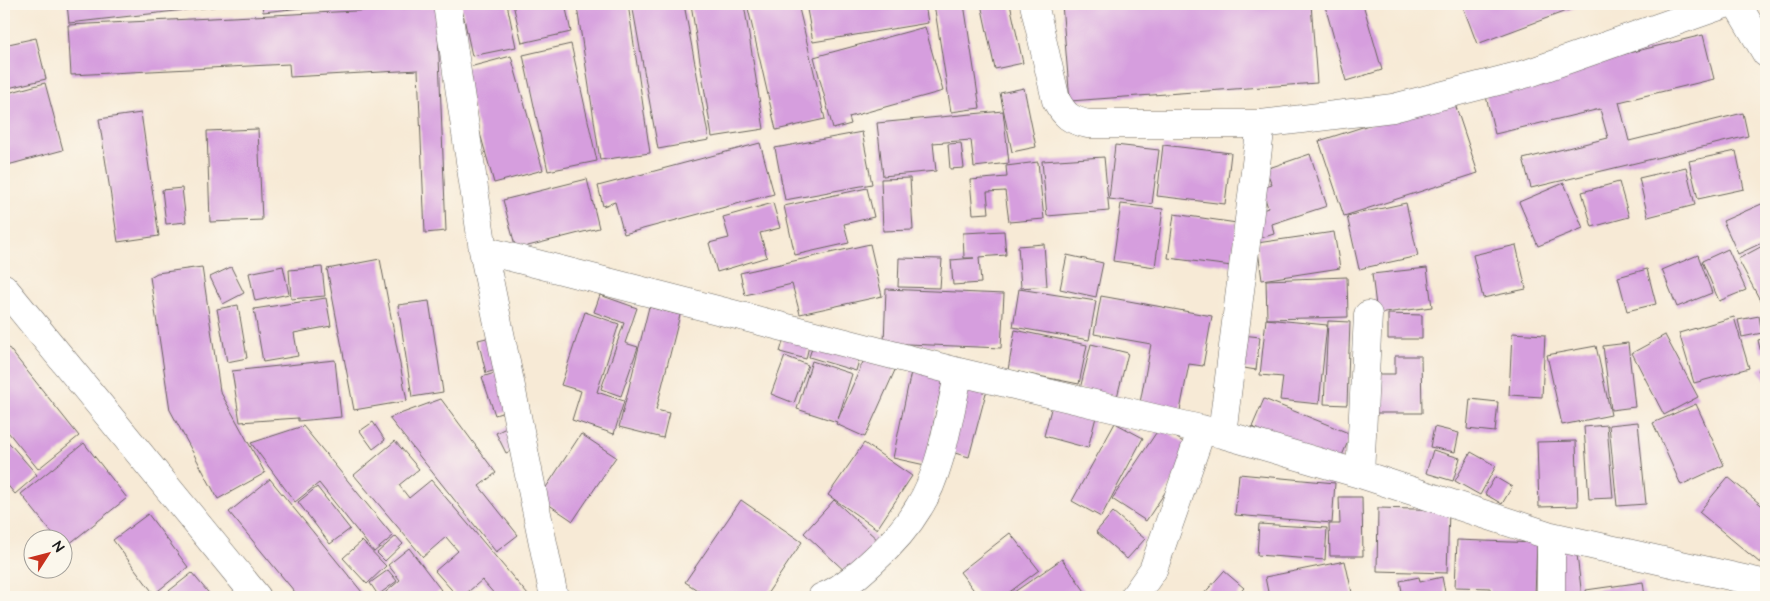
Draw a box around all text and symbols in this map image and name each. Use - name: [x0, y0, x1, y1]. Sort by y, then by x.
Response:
- north arrow: [22, 528, 72, 578]
- text: N: [47, 538, 69, 557]

